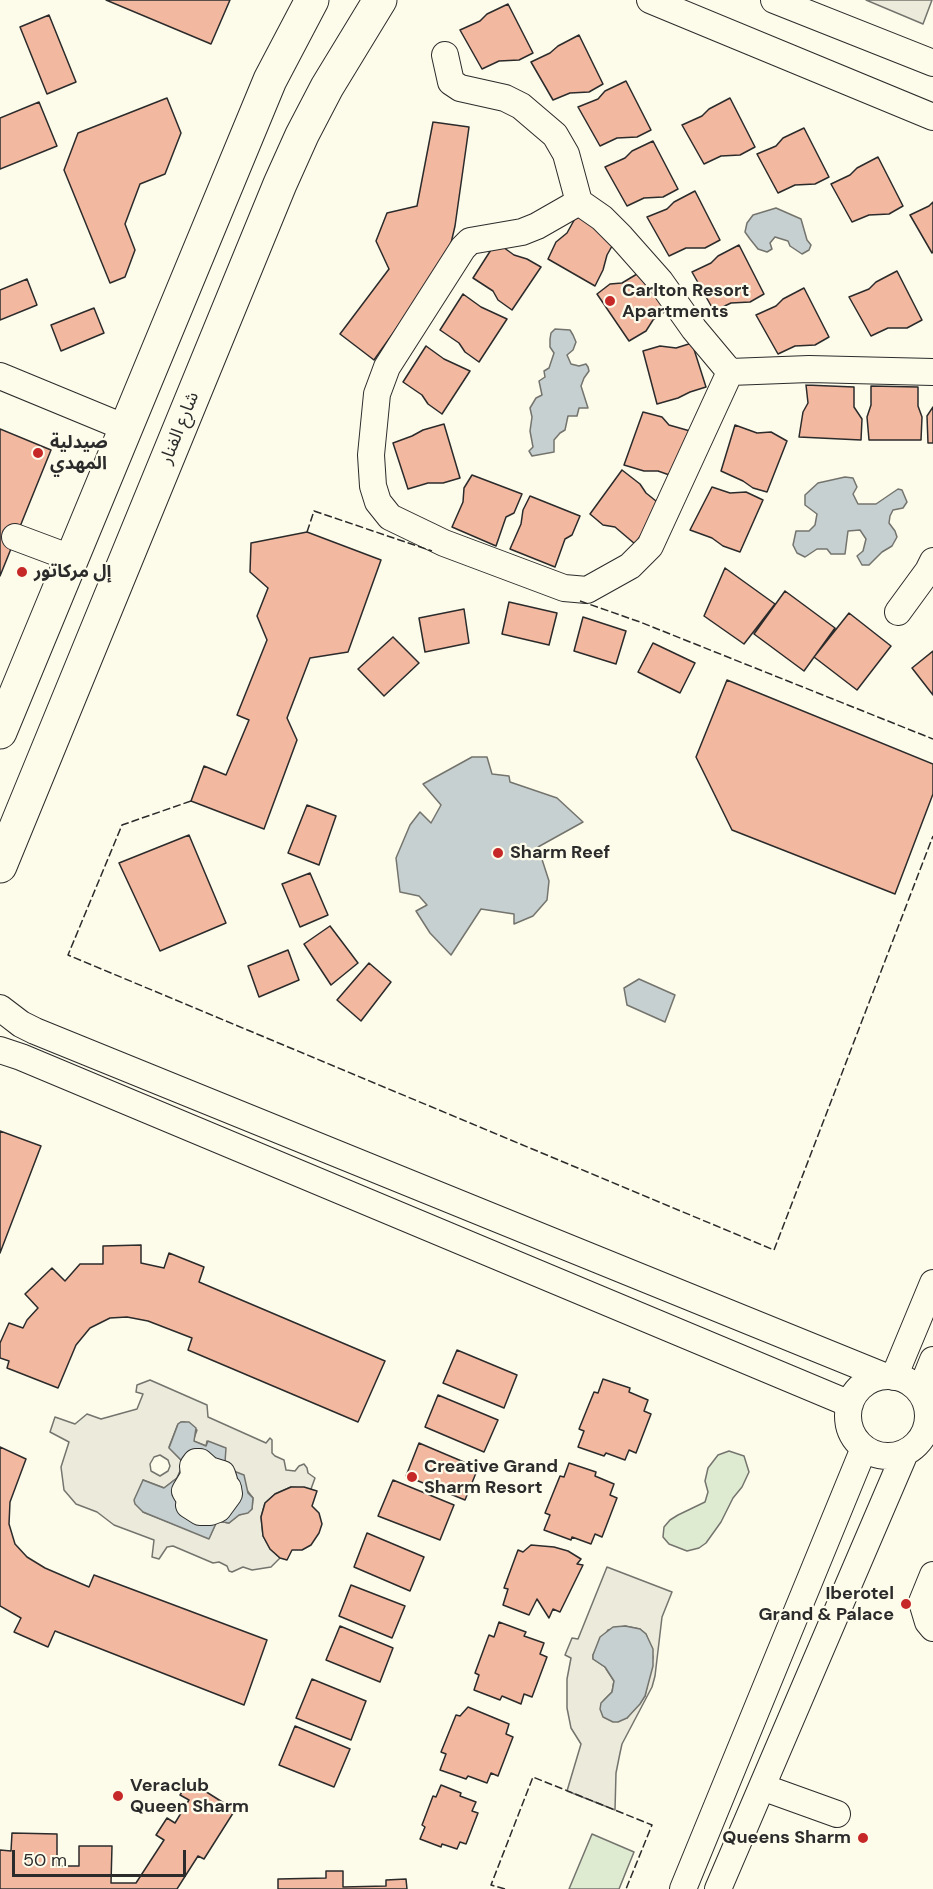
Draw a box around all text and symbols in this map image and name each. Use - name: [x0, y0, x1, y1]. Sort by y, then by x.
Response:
- place label: Carlton Resort Apartments: [622, 280, 749, 322]
- marker: Carlton Resort Apartments: [603, 294, 617, 308]
- street label: شارع الفنار: [156, 389, 204, 467]
- place label: صيدلية المهدي: [50, 432, 108, 474]
- marker: صيدلية المهدي: [31, 446, 45, 460]
- place label: إل مركاتور: [34, 561, 111, 583]
- marker: إل مركاتور: [15, 565, 29, 579]
- place label: Sharm Reef: [510, 842, 610, 864]
- marker: Sharm Reef: [491, 846, 505, 860]
- place label: Creative Grand Sharm Resort: [424, 1456, 558, 1498]
- marker: Creative Grand Sharm Resort: [405, 1470, 419, 1484]
- place label: Iberotel Grand & Palace: [759, 1583, 894, 1626]
- marker: Iberotel Grand & Palace: [899, 1597, 913, 1611]
- place label: Veraclub Queen Sharm: [130, 1775, 249, 1818]
- marker: Veraclub Queen Sharm: [111, 1789, 125, 1803]
- place label: Queens Sharm: [722, 1827, 851, 1849]
- marker: Queens Sharm: [856, 1831, 870, 1845]
- scale bar: [15, 1838, 189, 1876]
- text: 50 m: [23, 1848, 67, 1872]

